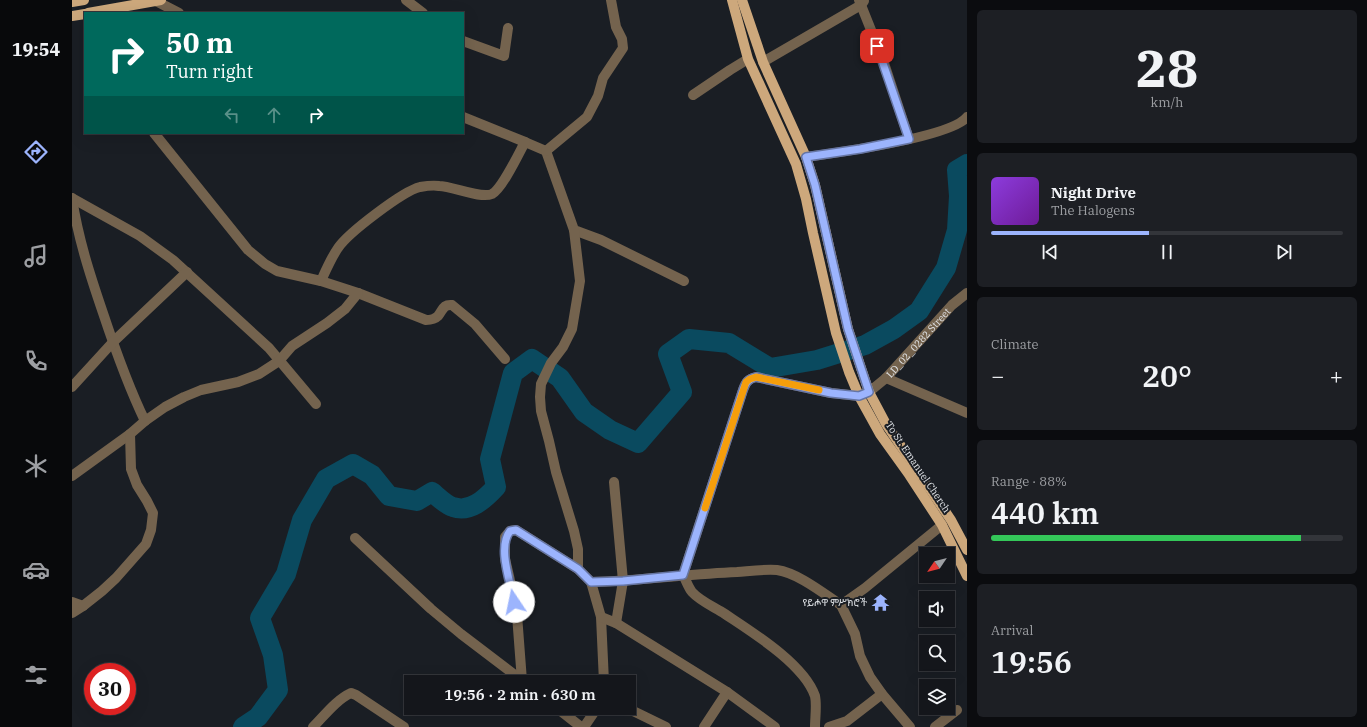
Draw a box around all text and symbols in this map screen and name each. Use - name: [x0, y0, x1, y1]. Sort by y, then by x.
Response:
- text: 50 m: [166, 24, 233, 61]
- icon: right: [100, 28, 152, 80]
- pin: [860, 29, 894, 63]
- text: 28: [1136, 34, 1198, 101]
- icon: arrive: [866, 35, 888, 57]
- text: 19:54: [12, 38, 60, 61]
- text: Turn right: [166, 60, 253, 83]
- text: km/h: [1151, 94, 1183, 111]
- icon: left: [221, 104, 243, 126]
- icon: ahead: [263, 104, 285, 126]
- icon: right: [305, 104, 327, 126]
- icon: directions: [22, 138, 50, 166]
- text: Night Drive: [1051, 183, 1136, 202]
- text: The Halogens: [1051, 202, 1135, 219]
- icon: previous: [1039, 241, 1061, 263]
- icon: pause: [1156, 241, 1178, 263]
- icon: next: [1273, 241, 1295, 263]
- icon: music: [22, 242, 50, 270]
- street label: LD_02_0282 Street: [883, 304, 953, 380]
- text: Climate: [991, 336, 1038, 353]
- icon: phone: [22, 347, 50, 375]
- text: 20°: [1142, 356, 1192, 395]
- text: −: [991, 361, 1004, 390]
- text: +: [1330, 361, 1343, 390]
- street label: To St. Emanuel Cherch: [883, 419, 953, 515]
- icon: climate: [22, 452, 50, 480]
- text: Range · 88%: [991, 473, 1067, 490]
- text: 440 km: [991, 493, 1099, 532]
- north arrow: [919, 547, 955, 583]
- map controls: [919, 547, 955, 715]
- icon: car: [22, 556, 50, 584]
- position arrow: [493, 581, 535, 623]
- button: sound: [919, 591, 955, 627]
- temple icon: የይሖዋ ምሥክሮች: [870, 592, 890, 612]
- place label: የይሖዋ ምሥክሮች: [803, 596, 868, 609]
- text: Arrival: [991, 622, 1033, 639]
- button: search: [919, 635, 955, 671]
- text: 19:56: [991, 642, 1072, 681]
- icon: filters: [22, 661, 50, 689]
- speed limit sign: 30: [84, 663, 136, 715]
- button: layers: [919, 679, 955, 715]
- text: 19:56 · 2 min · 630 m: [444, 685, 596, 704]

